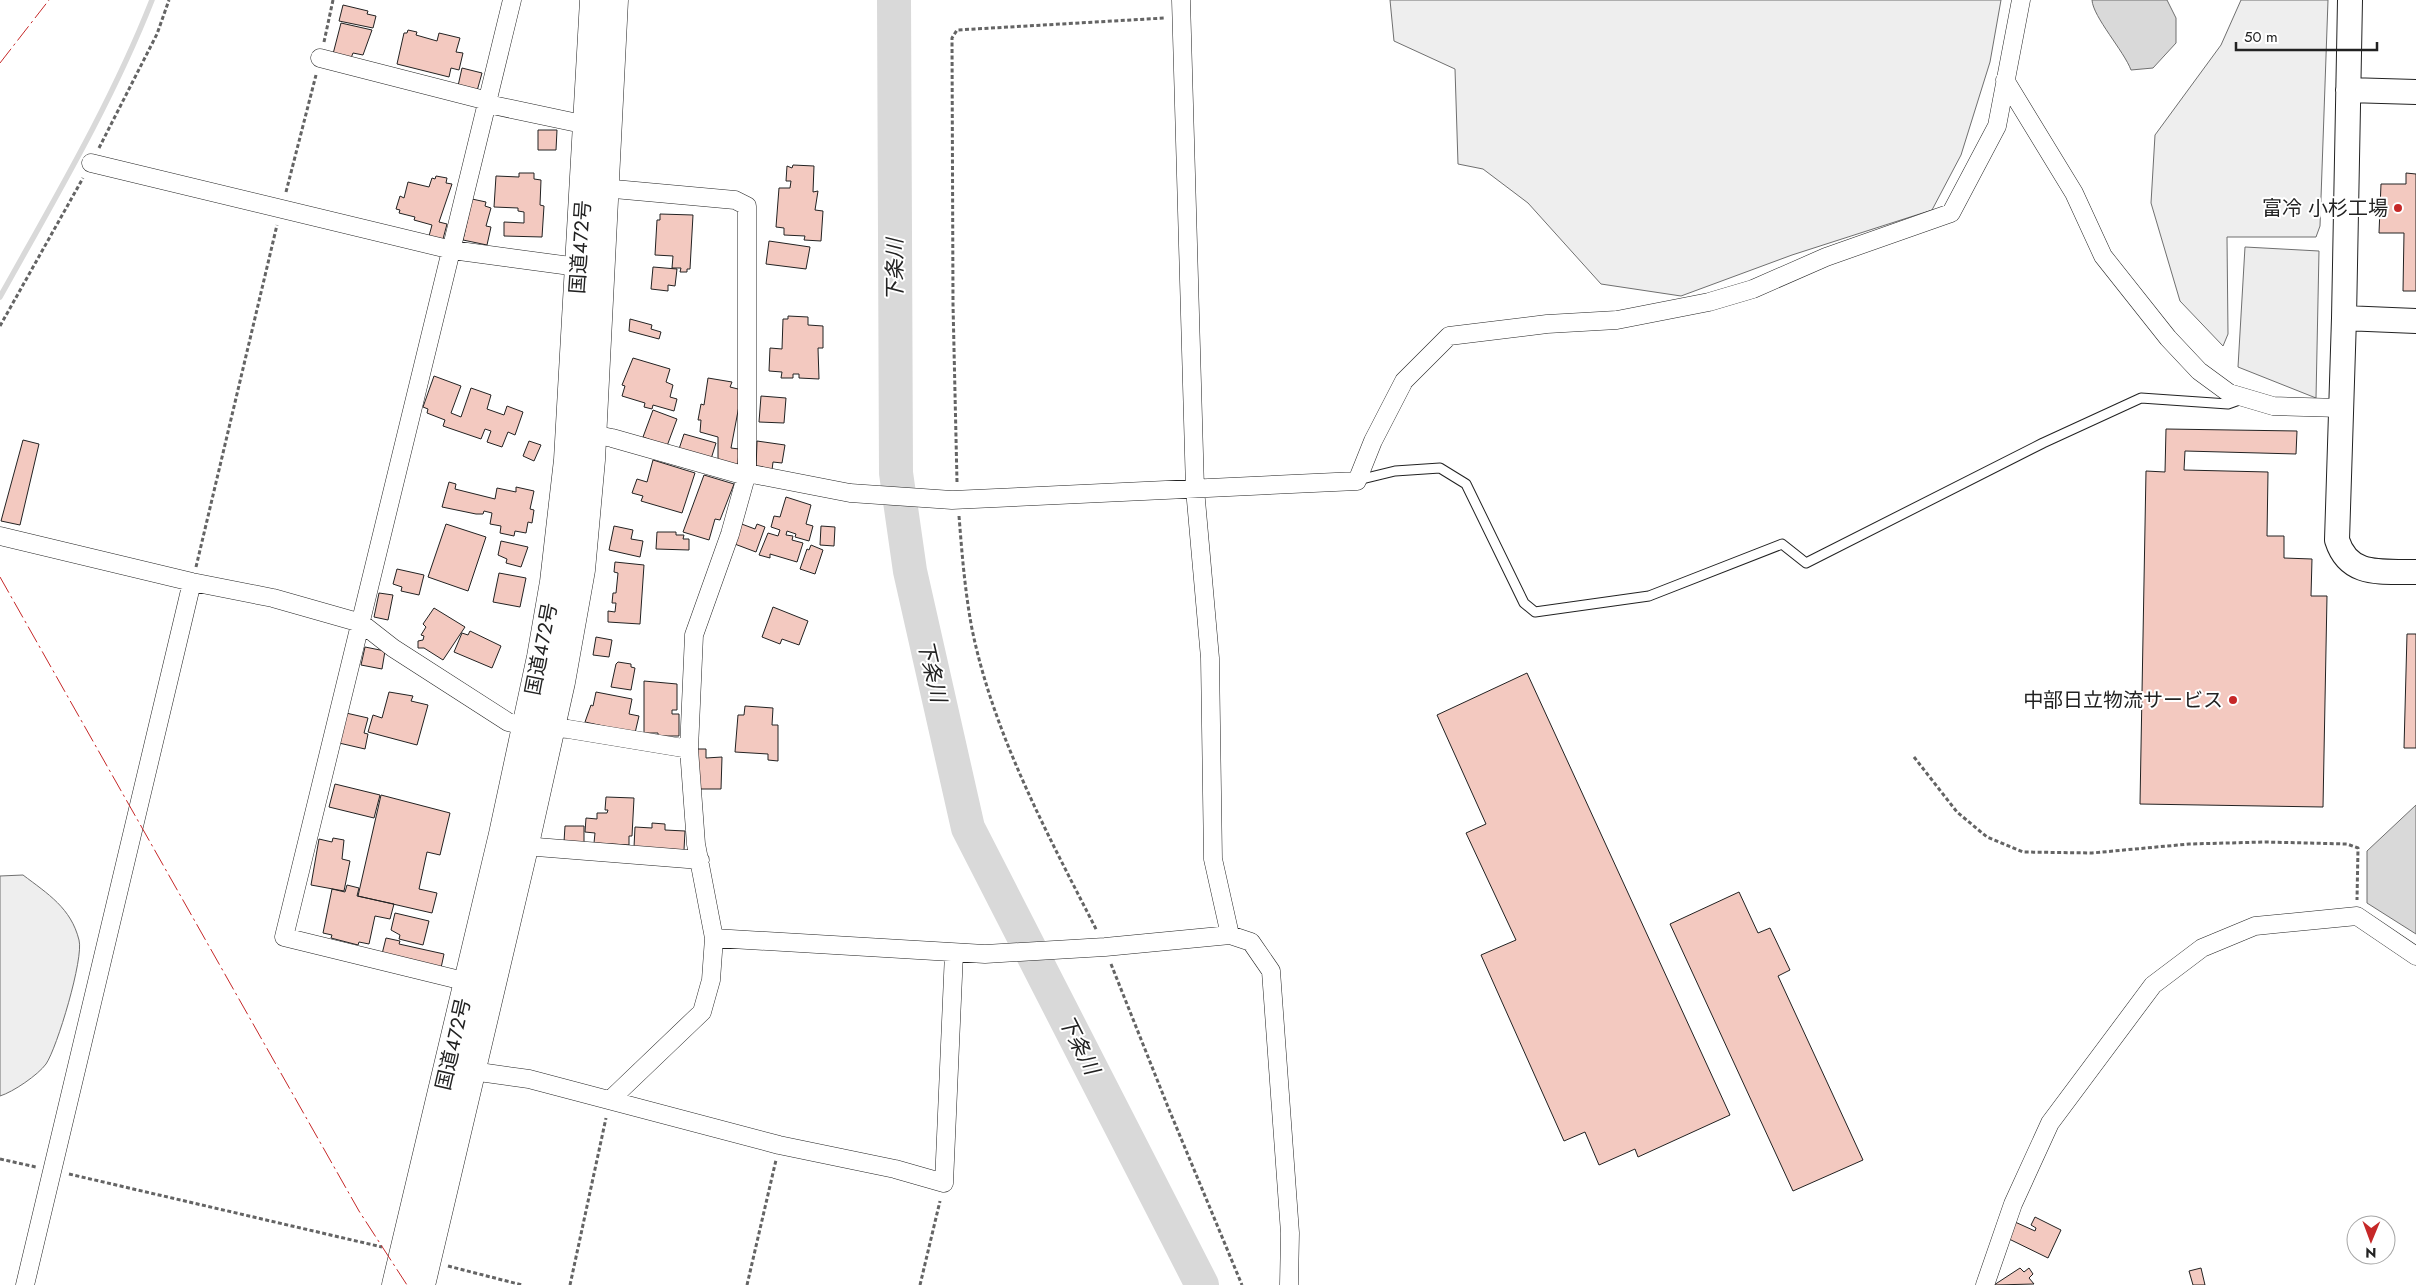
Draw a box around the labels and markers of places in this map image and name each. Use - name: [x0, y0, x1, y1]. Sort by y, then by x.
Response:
- place label: 富冷 小杉工場: [2262, 194, 2388, 223]
- marker: 富冷 小杉工場: [2392, 202, 2404, 214]
- place label: 中部日立物流サービス: [2023, 686, 2223, 715]
- marker: 中部日立物流サービス: [2227, 694, 2239, 706]

